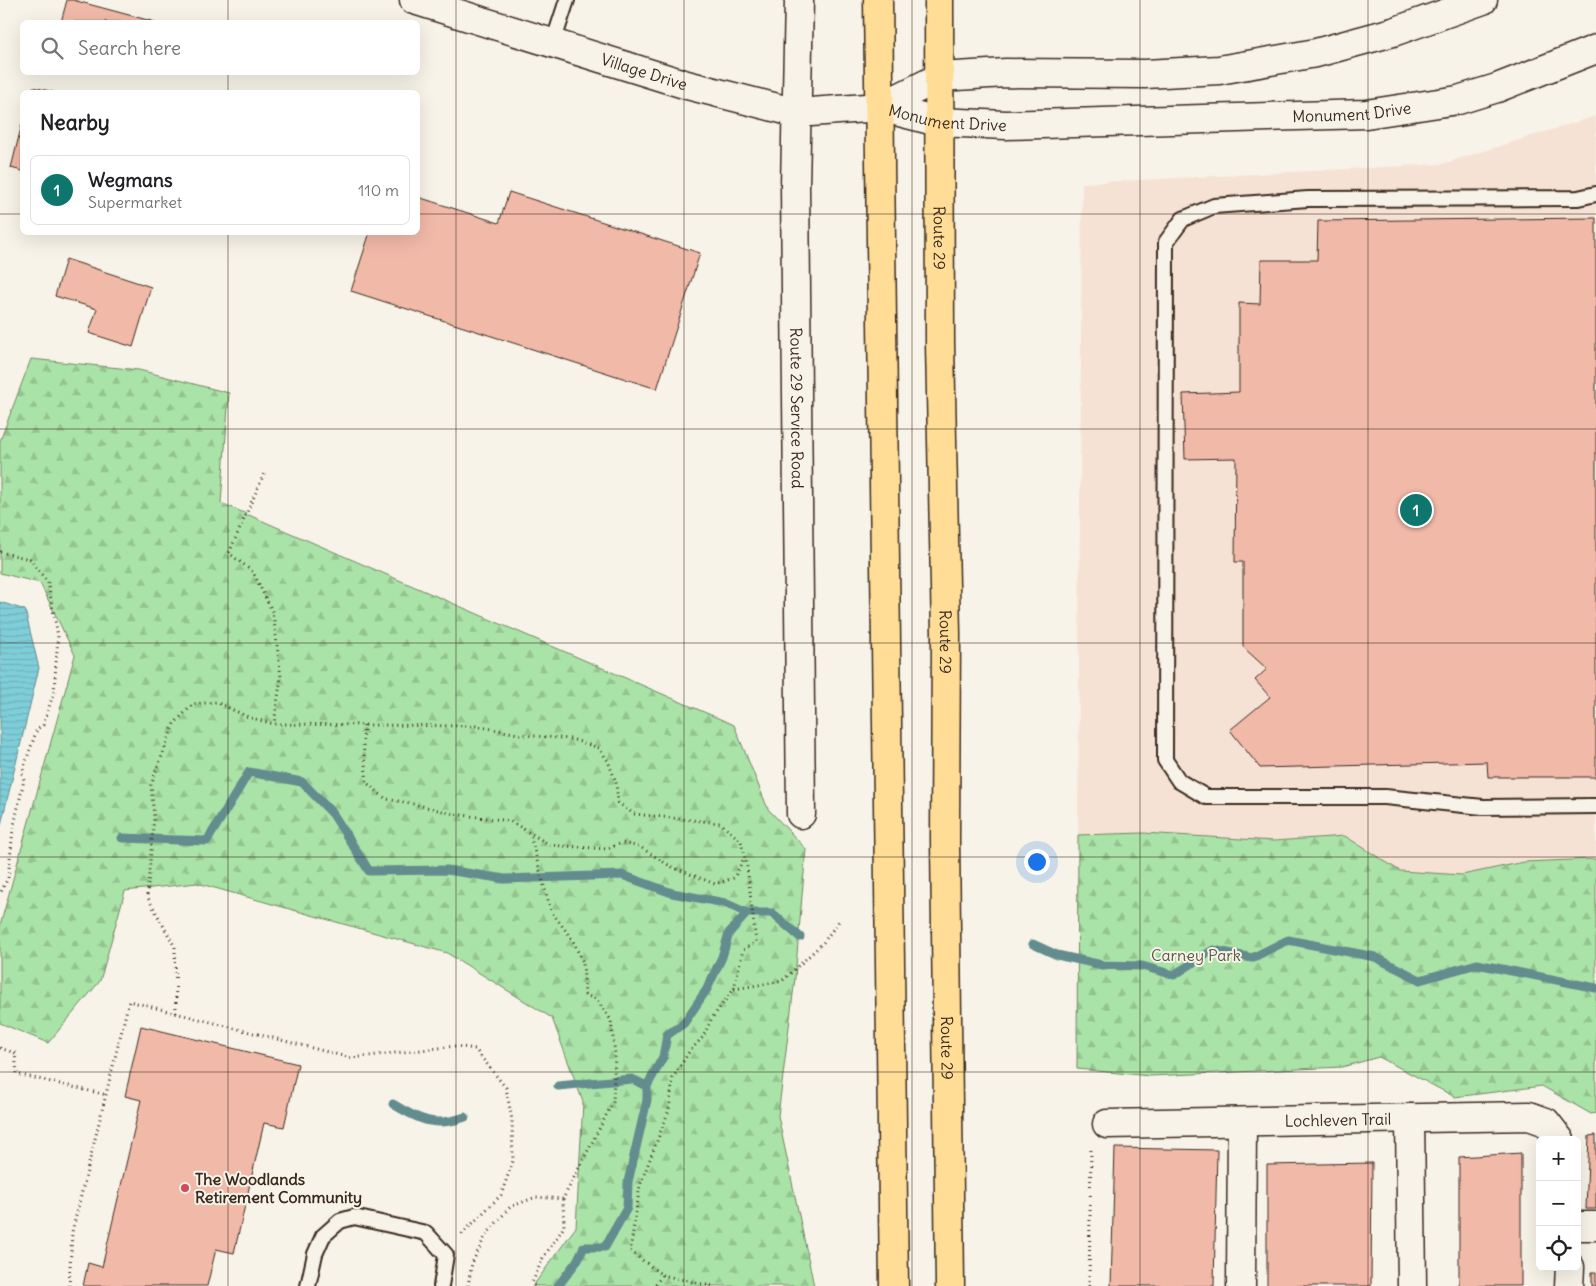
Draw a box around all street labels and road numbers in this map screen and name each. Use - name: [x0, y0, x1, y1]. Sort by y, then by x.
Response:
- street label: Village Drive: [599, 49, 690, 94]
- street label: Monument Drive: [1292, 97, 1412, 126]
- street label: Monument Drive: [887, 100, 1007, 135]
- street label: Route 29: [930, 206, 950, 270]
- street label: Route 29 Service Road: [786, 327, 808, 489]
- street label: Route 29: [936, 610, 956, 674]
- street label: Route 29: [937, 1016, 958, 1080]
- street label: Lochleven Trail: [1284, 1109, 1391, 1131]

